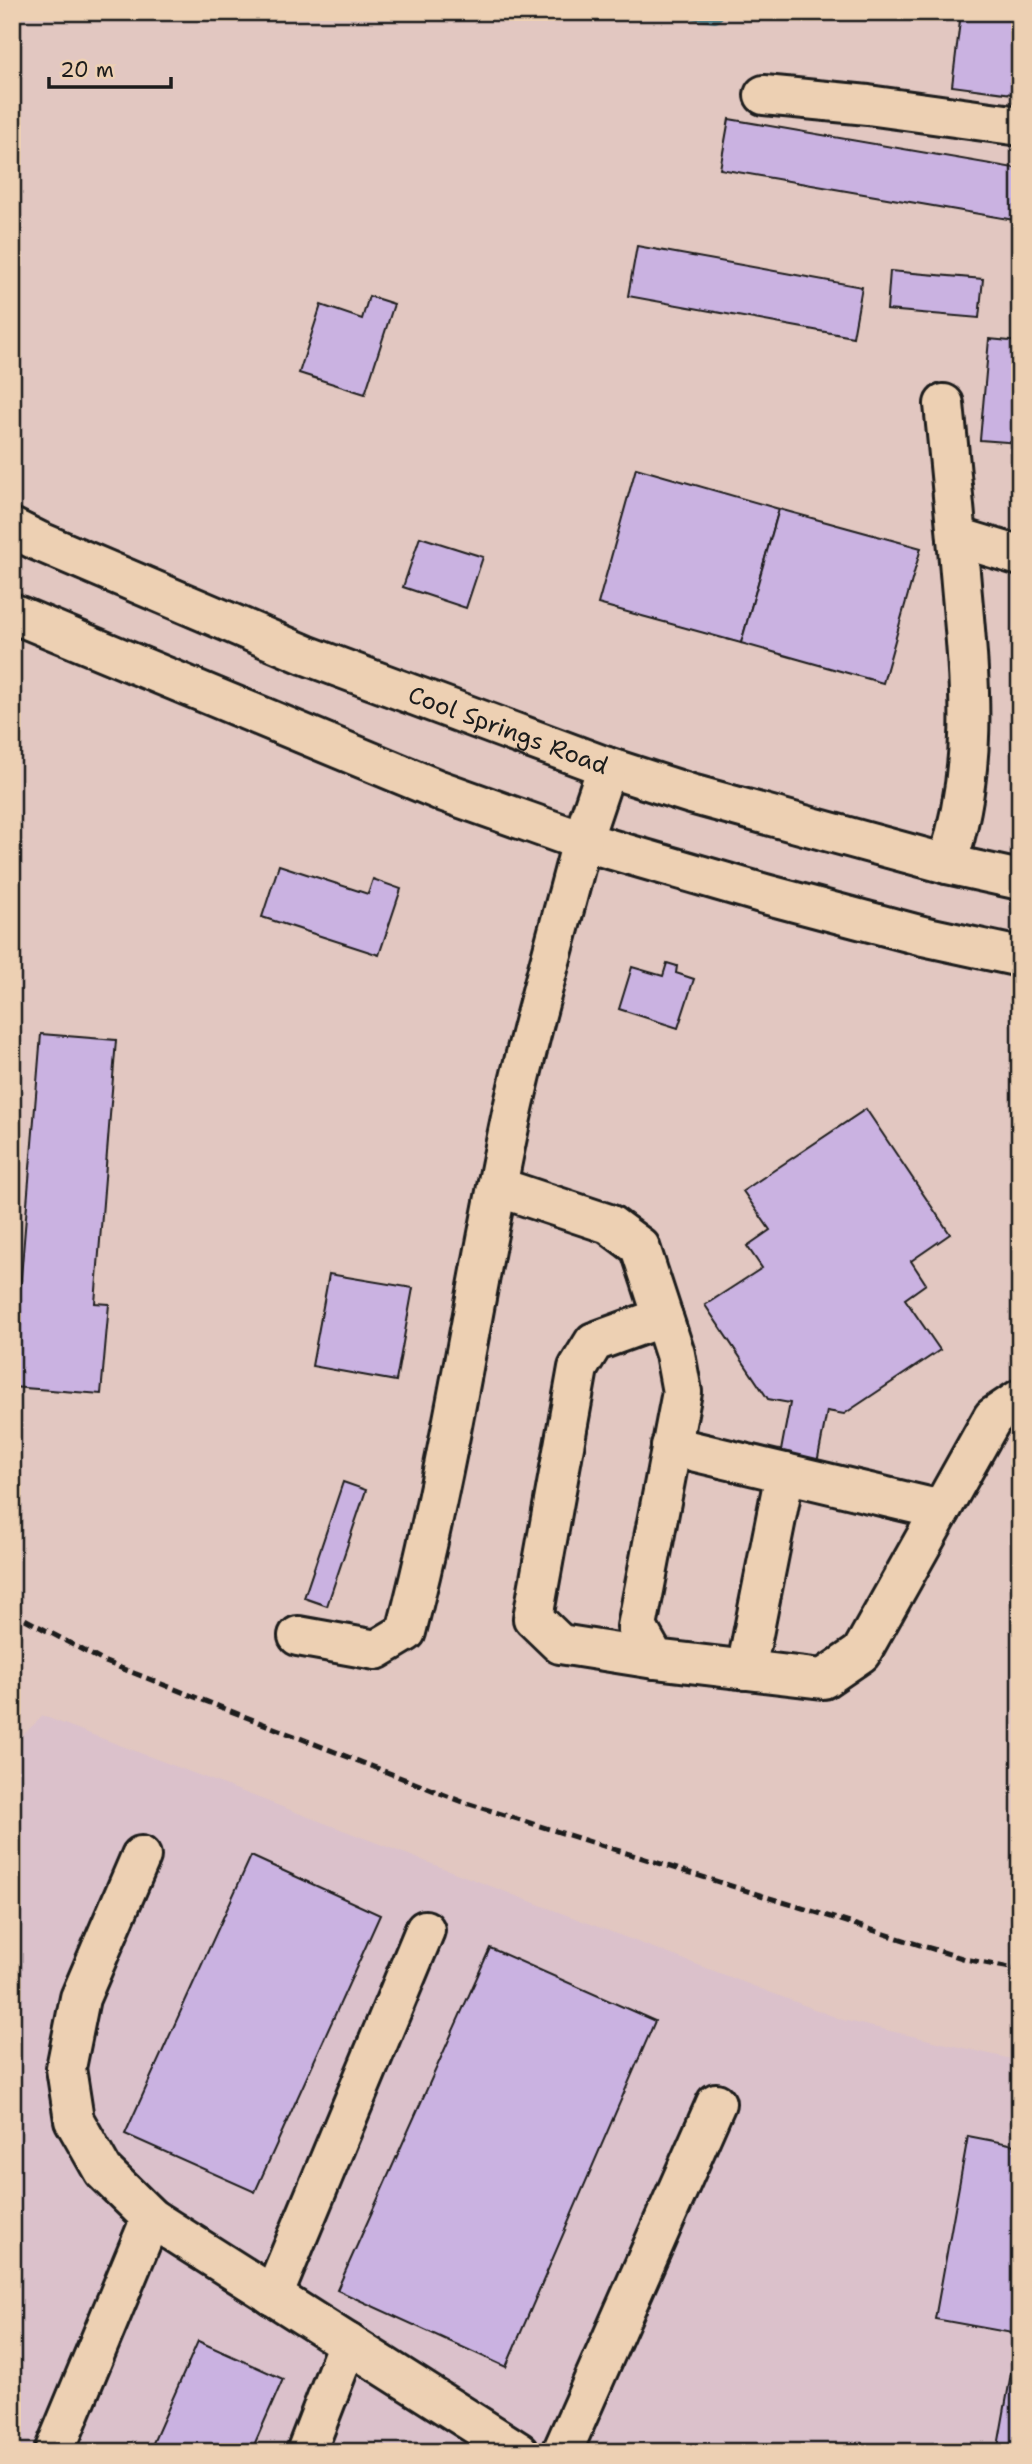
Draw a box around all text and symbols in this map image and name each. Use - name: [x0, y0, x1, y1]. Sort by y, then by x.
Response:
- scale bar: [49, 46, 172, 90]
- text: 20 m: [60, 56, 114, 84]
- street label: Cool Springs Road: [404, 678, 613, 782]

